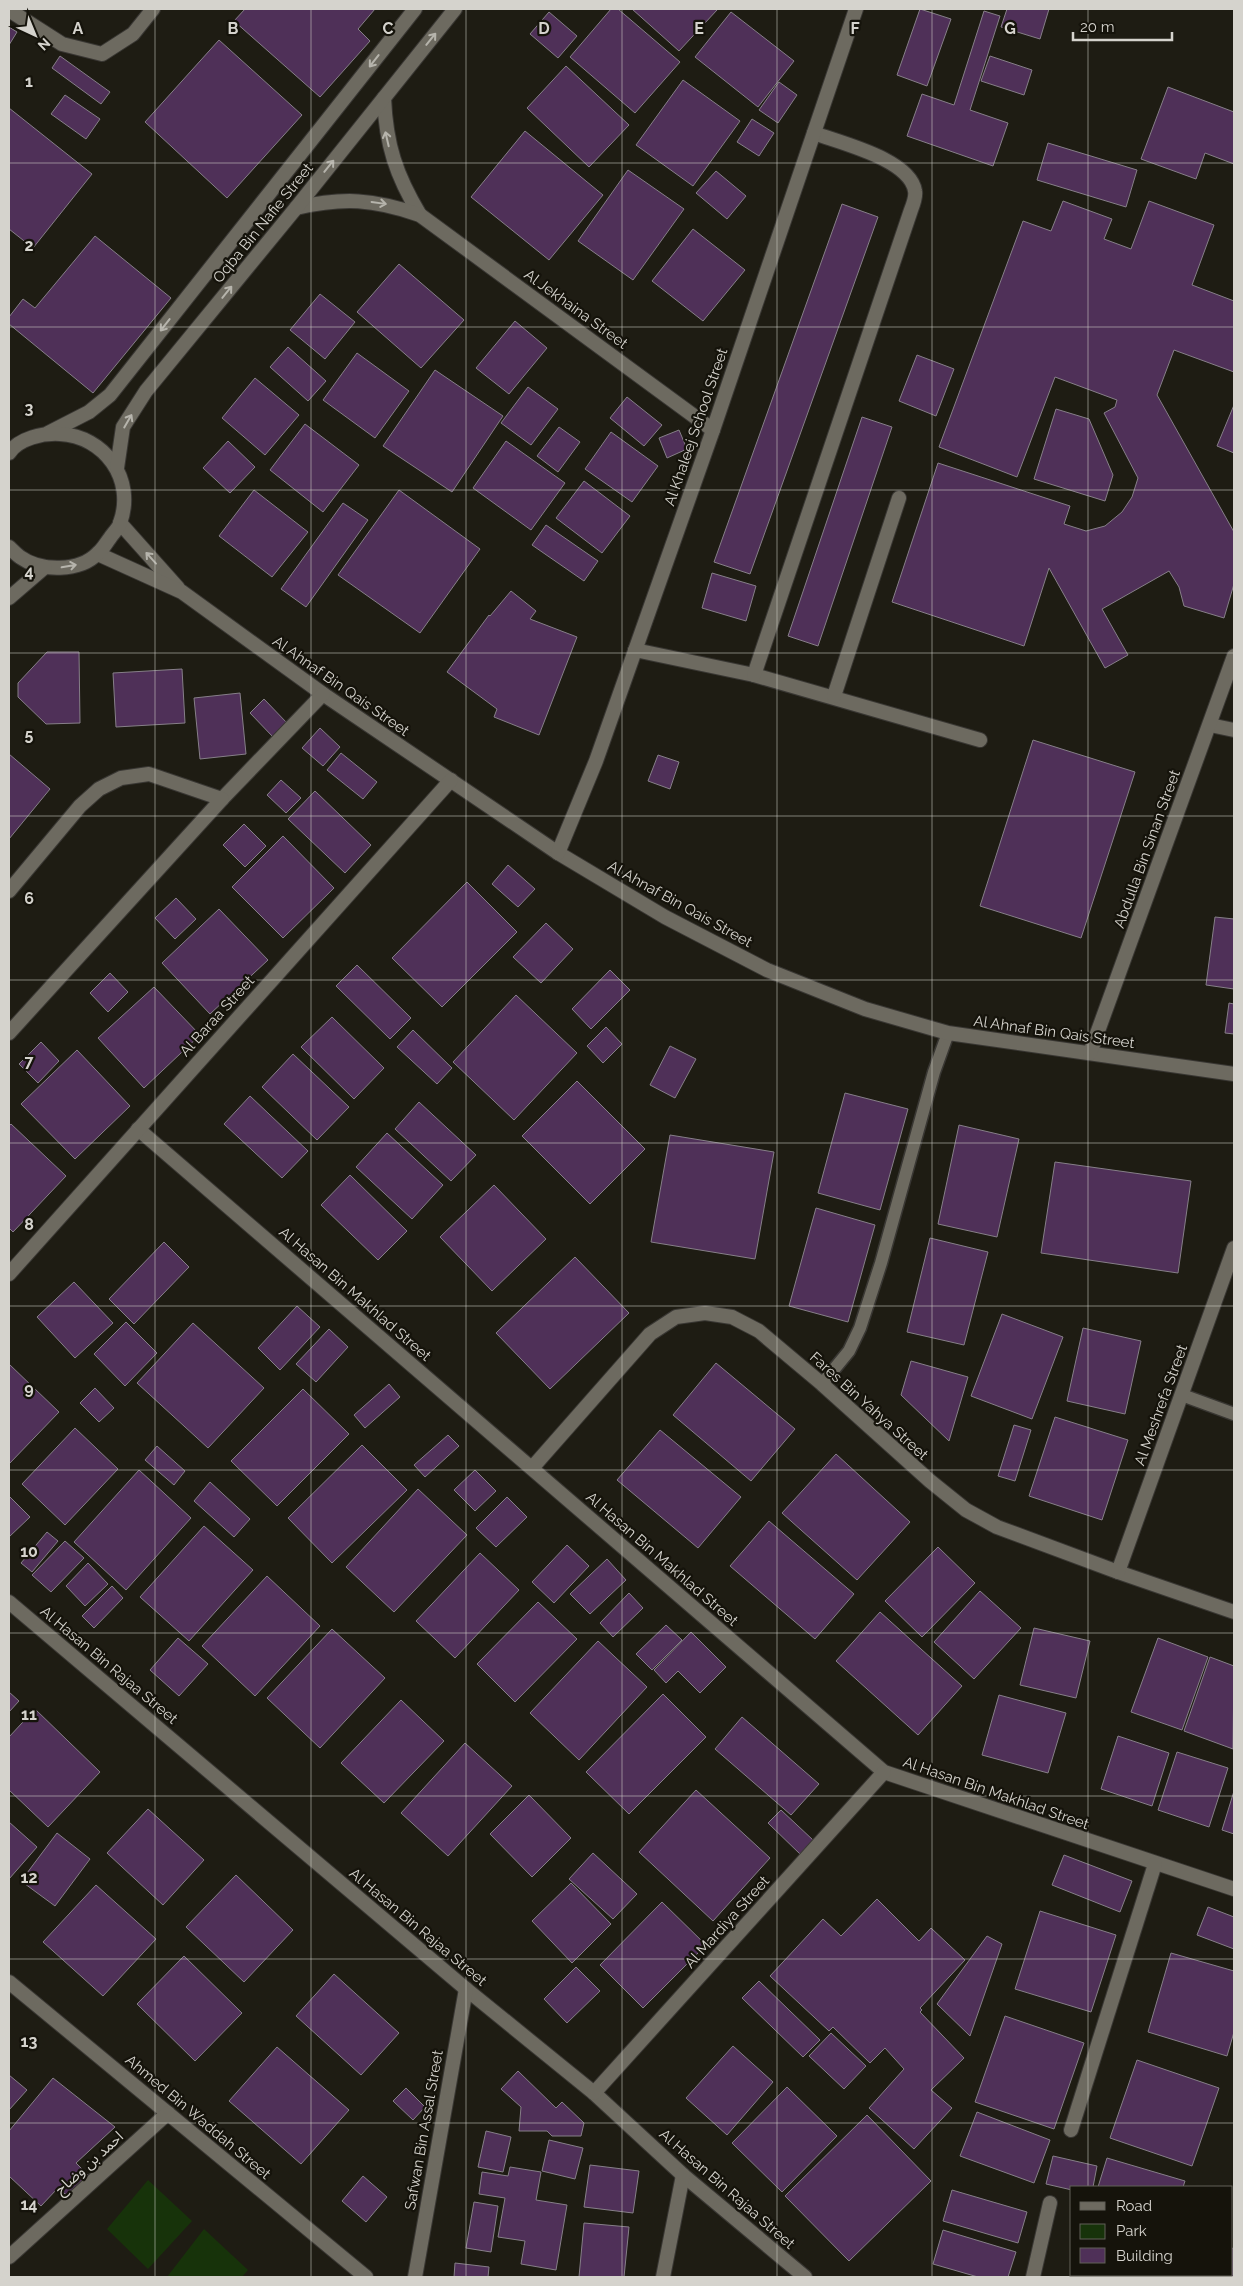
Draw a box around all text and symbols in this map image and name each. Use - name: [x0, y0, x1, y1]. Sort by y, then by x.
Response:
- north arrow: [10, 10, 60, 60]
- scale bar: [1073, 10, 1172, 42]
- text: 20 m: [1080, 18, 1115, 36]
- text: A: [73, 19, 84, 38]
- text: B: [228, 19, 239, 38]
- text: C: [383, 19, 394, 38]
- text: D: [538, 19, 550, 38]
- text: E: [694, 19, 704, 38]
- text: F: [850, 19, 860, 38]
- text: G: [1004, 19, 1016, 38]
- one-way arrow: [425, 33, 436, 46]
- text: N: [35, 35, 53, 54]
- one-way arrow: [369, 54, 380, 67]
- text: 1: [25, 72, 33, 91]
- one-way arrow: [382, 131, 391, 147]
- street label: Oqba Bin Nafie Street: [209, 159, 317, 287]
- one-way arrow: [324, 160, 335, 173]
- one-way arrow: [370, 199, 386, 209]
- text: 2: [24, 236, 34, 255]
- street label: Al Jekhaina Street: [521, 265, 631, 353]
- one-way arrow: [221, 286, 232, 299]
- one-way arrow: [159, 319, 170, 332]
- street label: Al Khaleej School Street: [660, 346, 732, 508]
- text: 3: [25, 399, 34, 418]
- one-way arrow: [123, 414, 133, 428]
- one-way arrow: [145, 551, 157, 564]
- one-way arrow: [60, 561, 76, 571]
- text: 4: [24, 562, 34, 581]
- street label: Al Ahnaf Bin Qais Street: [269, 632, 413, 740]
- text: 5: [25, 725, 34, 744]
- street label: Abdulla Bin Sinan Street: [1110, 767, 1184, 931]
- street label: Al Ahnaf Bin Qais Street: [605, 857, 755, 951]
- text: 6: [24, 889, 34, 908]
- street label: Al Baraa Street: [176, 972, 258, 1060]
- street label: Al Ahnaf Bin Qais Street: [972, 1012, 1136, 1052]
- text: 7: [25, 1052, 34, 1071]
- text: 8: [24, 1215, 34, 1234]
- street label: Al Hasan Bin Makhlad Street: [275, 1223, 435, 1365]
- street label: Al Meshrefa Street: [1131, 1342, 1191, 1468]
- street label: Fares Bin Yahya Street: [806, 1348, 932, 1464]
- text: 9: [24, 1379, 34, 1398]
- street label: Al Hasan Bin Makhlad Street: [582, 1488, 742, 1630]
- text: 10: [20, 1542, 38, 1561]
- street label: Al Hasan Bin Rajaa Street: [37, 1602, 181, 1728]
- text: 11: [21, 1705, 37, 1724]
- street label: Al Hasan Bin Makhlad Street: [901, 1753, 1091, 1833]
- street label: Al Hasan Bin Rajaa Street: [346, 1864, 490, 1990]
- text: 12: [21, 1868, 37, 1887]
- street label: Al Mardiya Street: [681, 1872, 773, 1972]
- text: 13: [21, 2032, 37, 2051]
- street label: Safwan Bin Assal Street: [401, 2049, 447, 2211]
- street label: Ahmed Bin Waddah Street: [122, 2051, 274, 2183]
- street label: Al Hasan Bin Rajaa Street: [656, 2125, 798, 2253]
- street label: احمد بن وضاح: [51, 2128, 129, 2201]
- legend: [1070, 2186, 1233, 2276]
- text: 14: [20, 2195, 38, 2214]
- text: Road: [1116, 2197, 1152, 2215]
- text: Park: [1116, 2222, 1147, 2240]
- text: Building: [1116, 2247, 1173, 2265]

